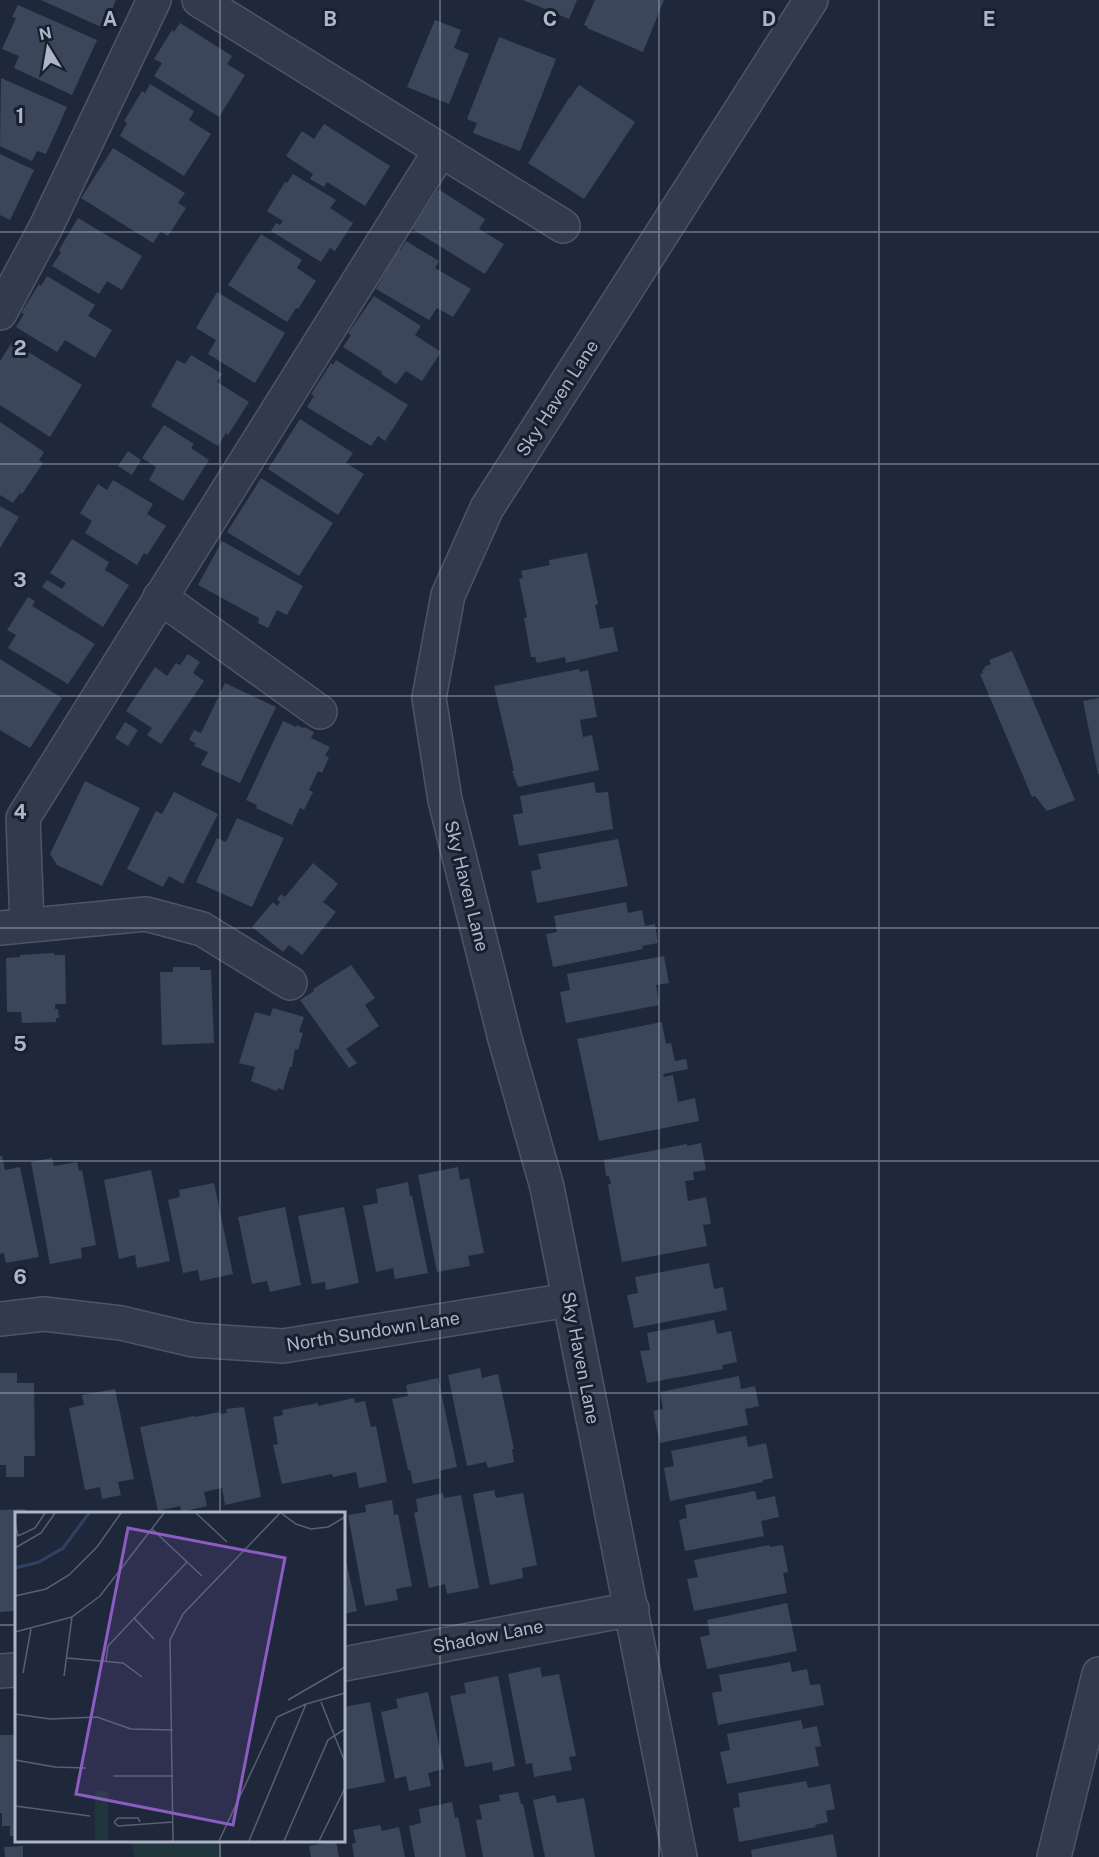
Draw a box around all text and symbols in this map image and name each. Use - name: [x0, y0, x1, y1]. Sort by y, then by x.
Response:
- text: A: [103, 7, 117, 31]
- text: B: [323, 7, 337, 31]
- text: C: [543, 7, 557, 31]
- text: D: [762, 7, 776, 31]
- text: E: [983, 7, 995, 31]
- north arrow: [18, 18, 78, 78]
- text: N: [37, 23, 53, 44]
- text: 1: [16, 104, 24, 128]
- text: 2: [14, 336, 26, 360]
- street label: Sky Haven Lane: [512, 336, 602, 460]
- text: 3: [13, 568, 27, 592]
- text: 4: [13, 800, 27, 824]
- street label: Sky Haven Lane: [441, 818, 493, 954]
- text: 5: [13, 1032, 27, 1056]
- text: 6: [13, 1265, 27, 1289]
- street label: Sky Haven Lane: [558, 1290, 604, 1426]
- street label: North Sundown Lane: [285, 1307, 461, 1355]
- inset map: [15, 1512, 345, 1842]
- street label: Shadow Lane: [431, 1615, 545, 1657]

